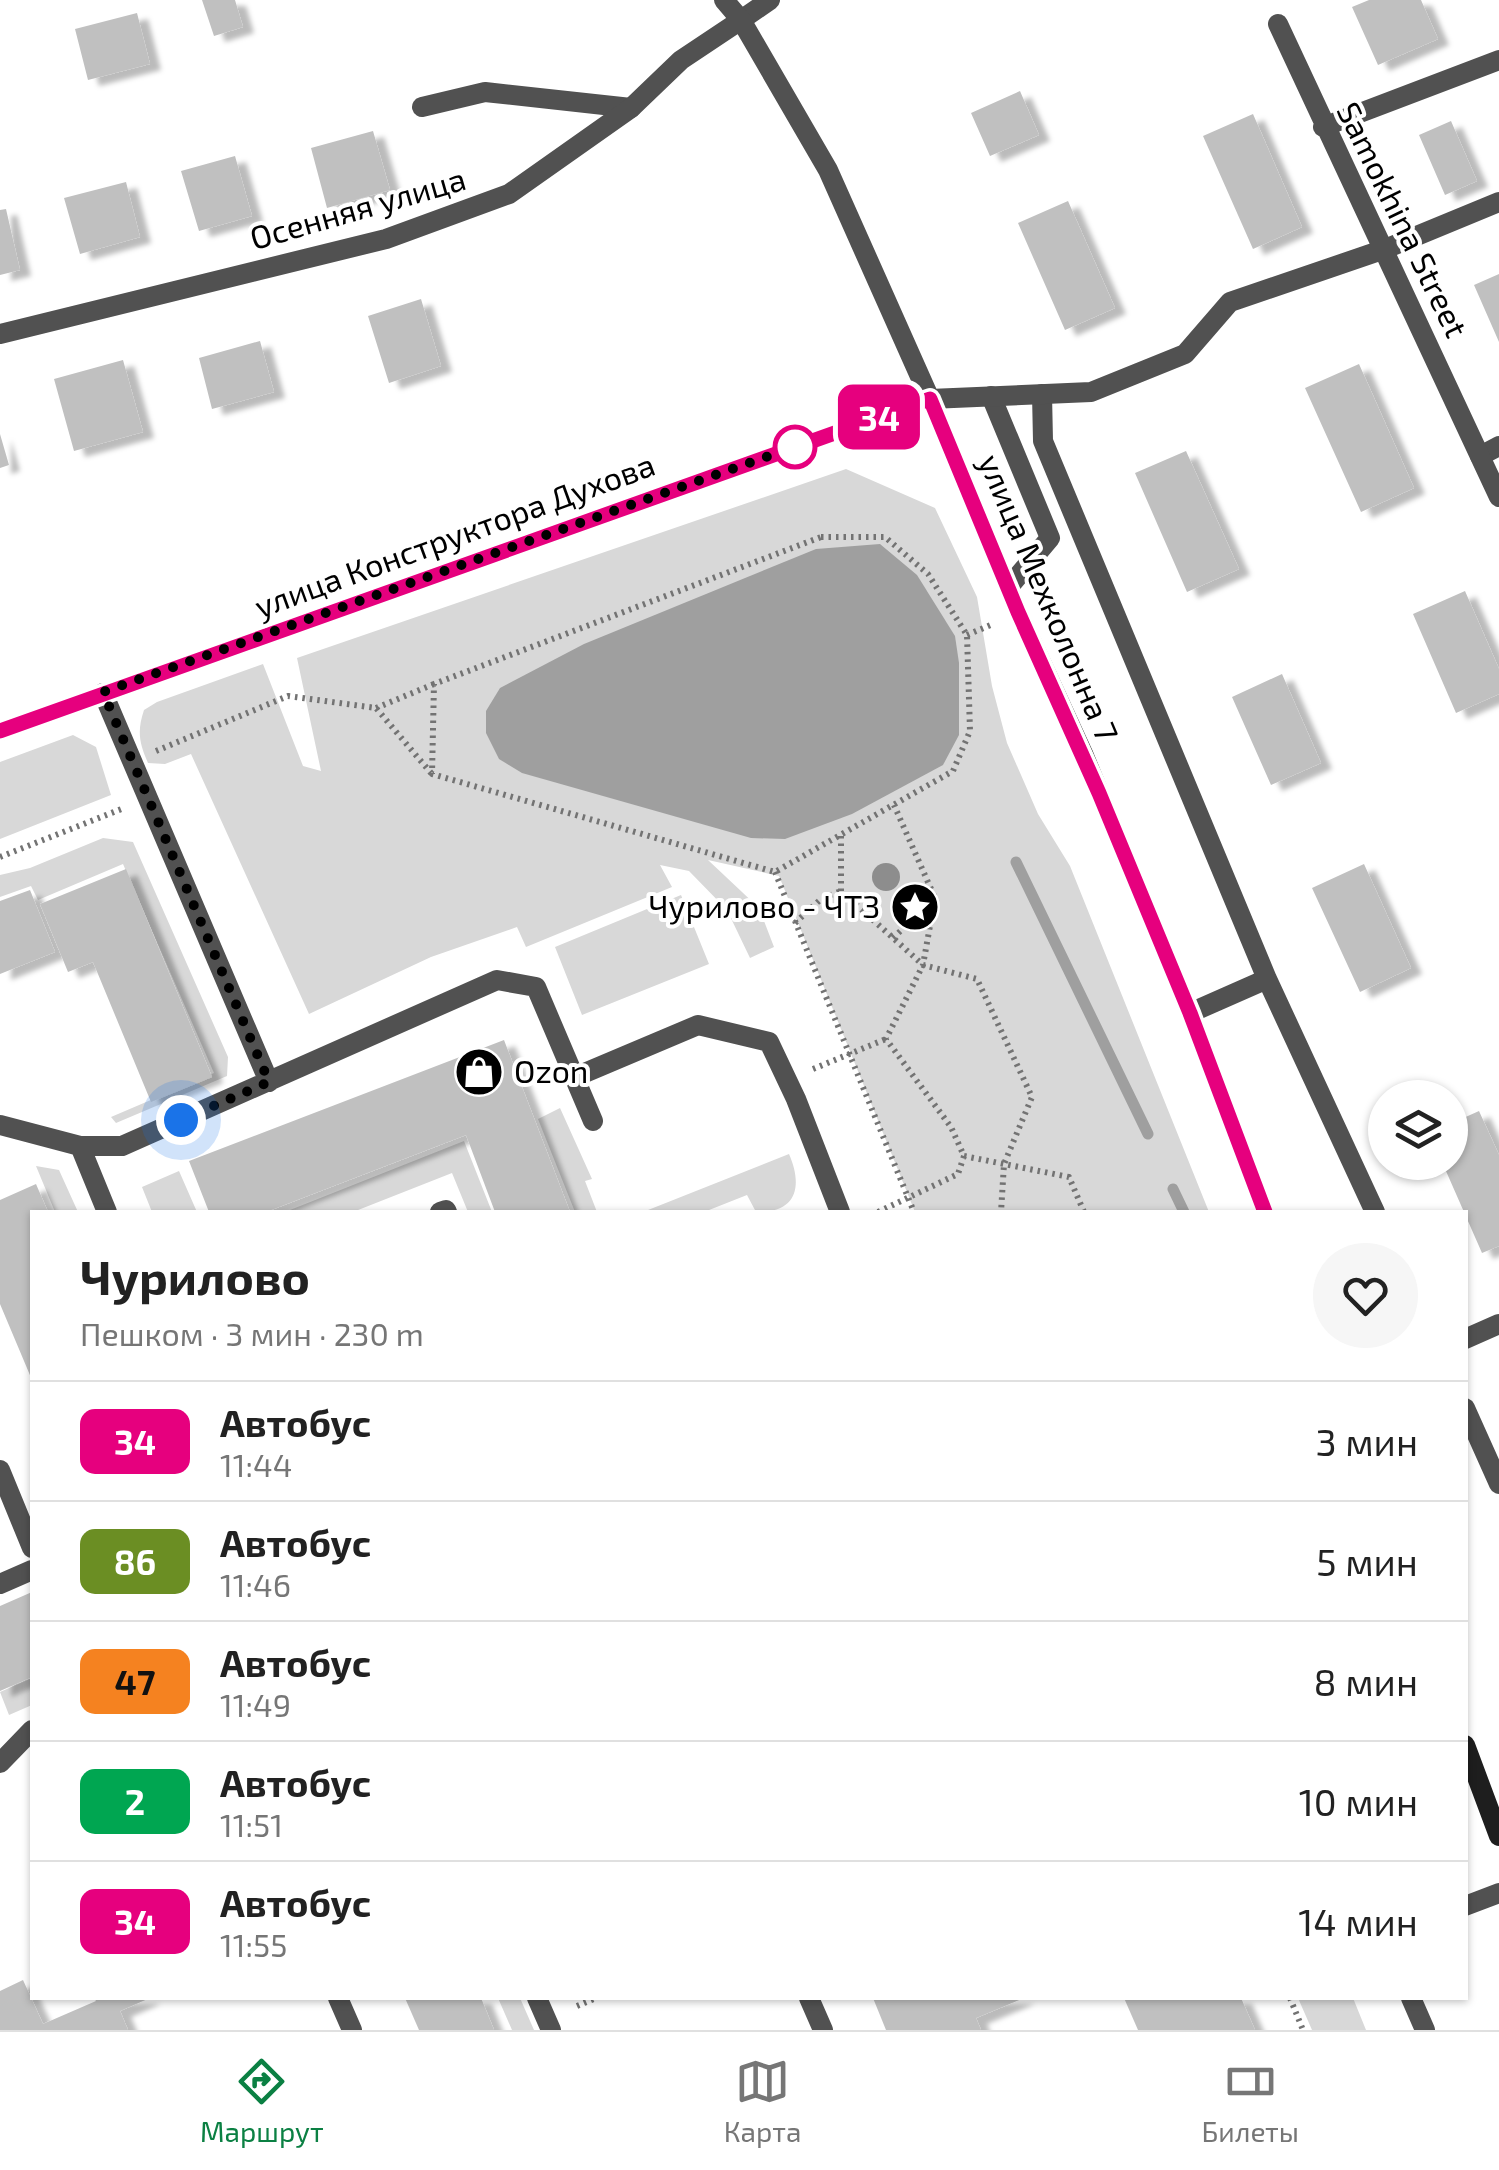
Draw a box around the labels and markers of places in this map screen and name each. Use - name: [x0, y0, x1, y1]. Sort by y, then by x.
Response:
- unlabelled marker: [774, 426, 816, 468]
- place icon: Чурилово - ЧТЗ: [889, 881, 941, 933]
- place label: Чурилово - ЧТЗ: [648, 886, 880, 925]
- shop icon: Ozon: [453, 1046, 505, 1098]
- place label: Ozon: [514, 1051, 588, 1089]

